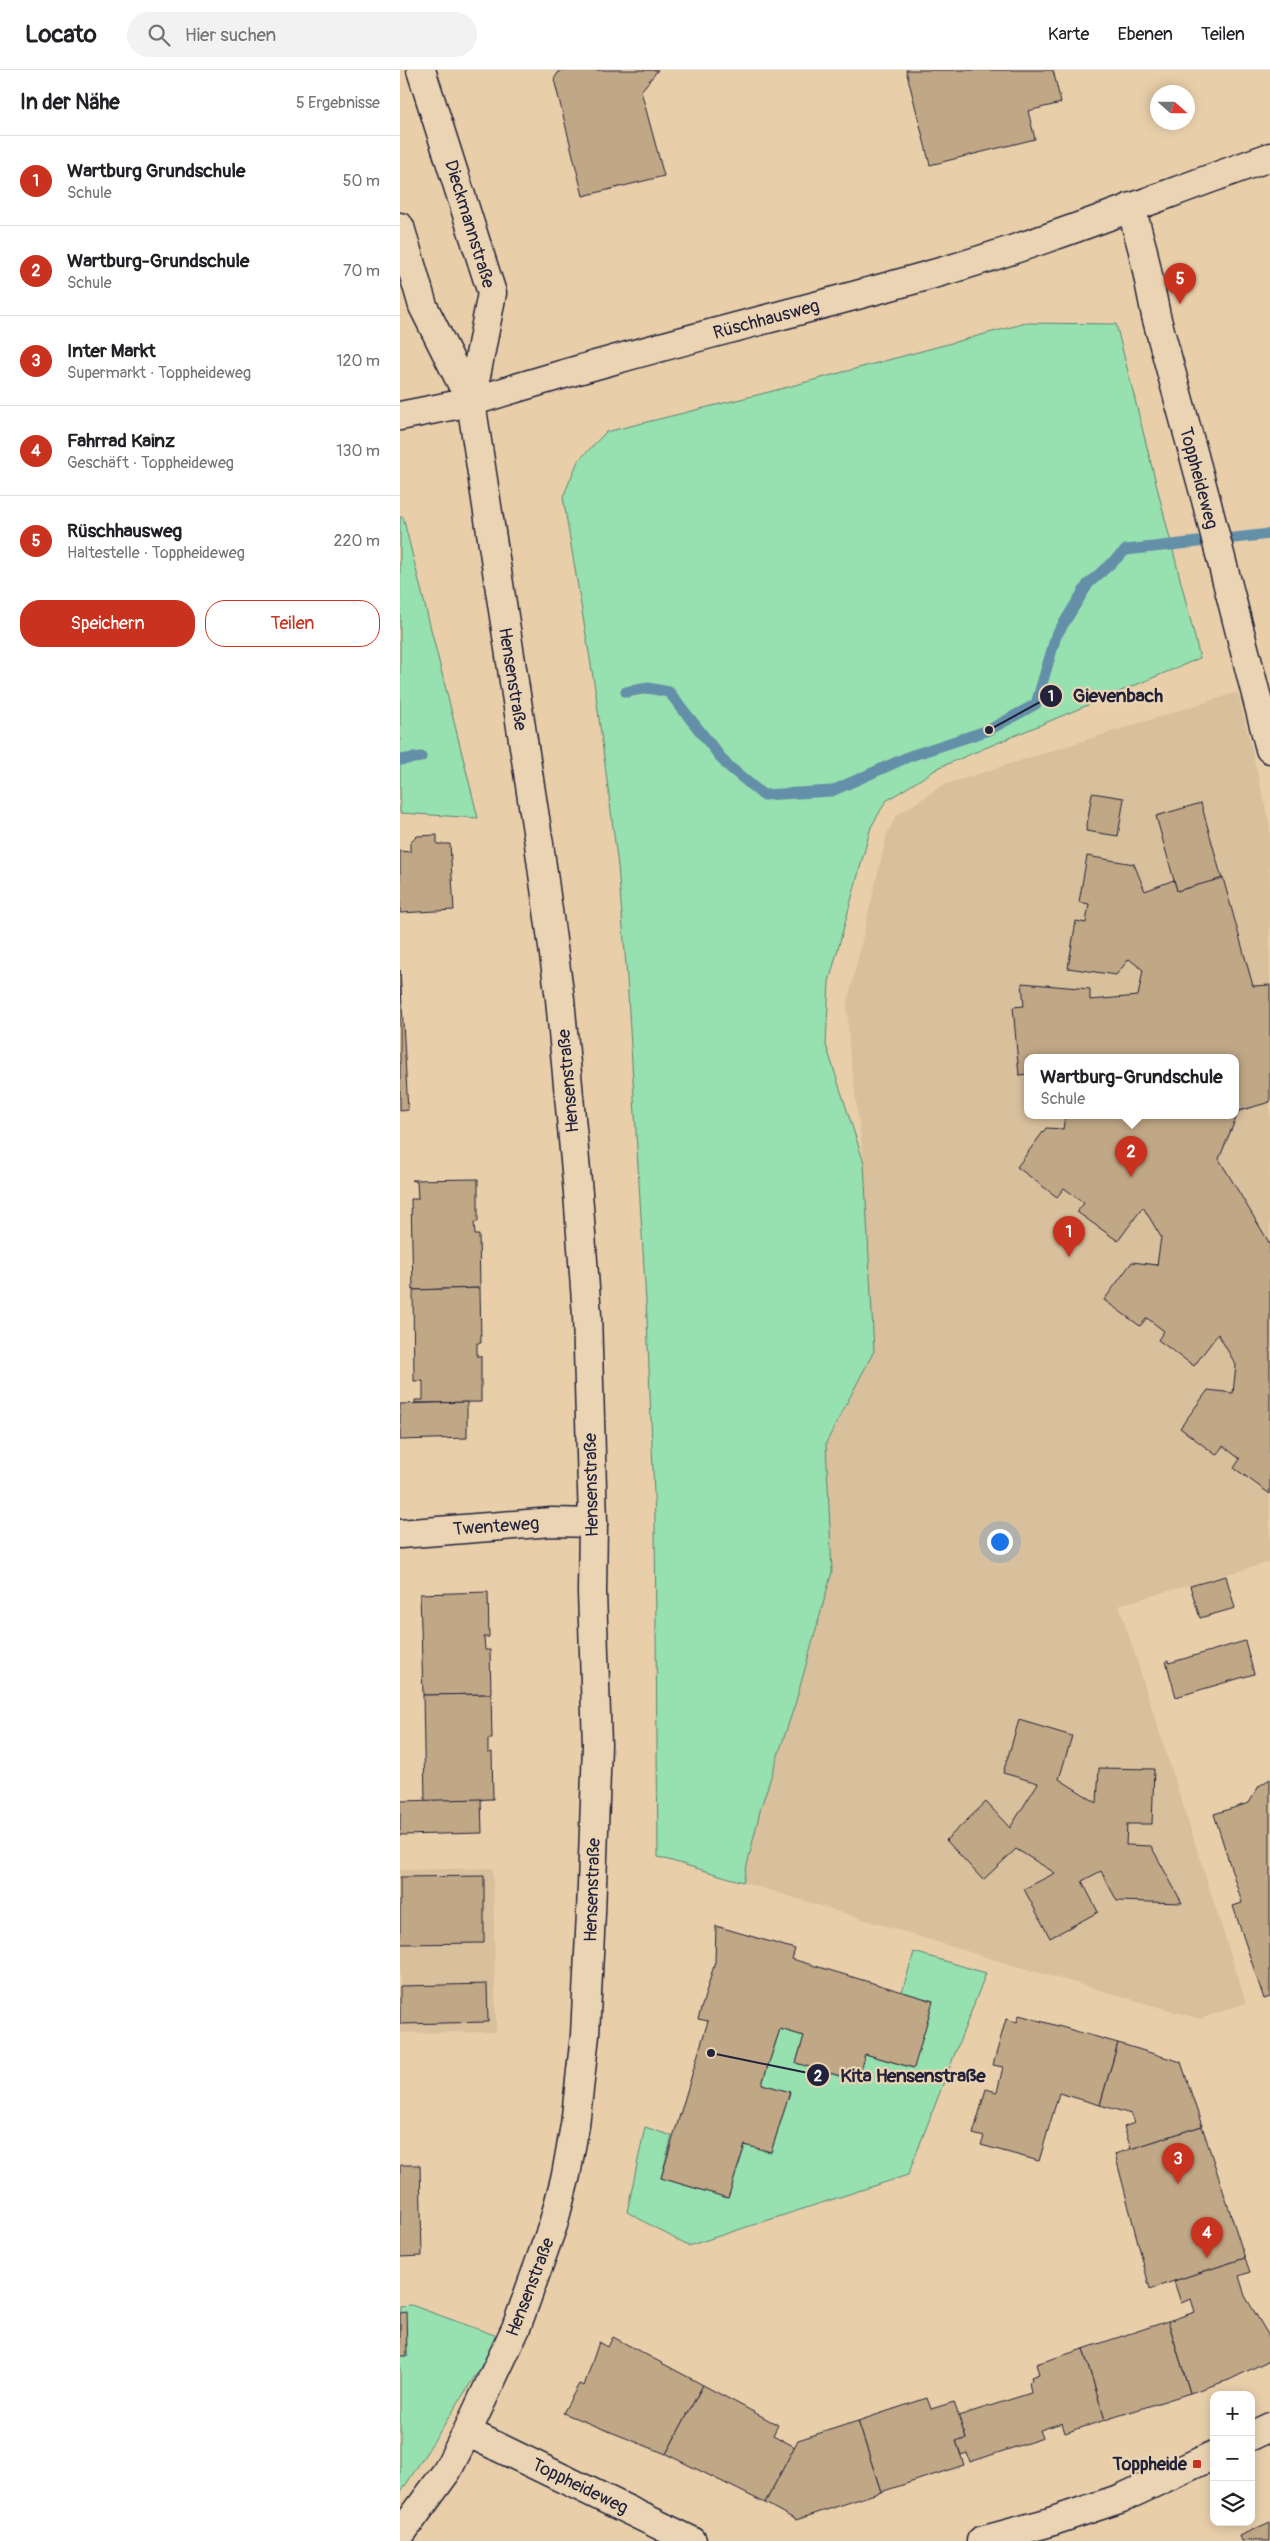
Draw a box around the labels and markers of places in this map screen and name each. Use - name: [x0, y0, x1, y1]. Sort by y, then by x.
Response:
- pin: 5: [1164, 263, 1196, 304]
- callout: Gievenbach: [1038, 679, 1174, 713]
- pin: 2: [1115, 1136, 1147, 1177]
- pin: 1: [1053, 1216, 1085, 1257]
- callout: Kita Hensenstraße: [805, 2058, 996, 2092]
- pin: 3: [1162, 2143, 1194, 2184]
- pin: 4: [1191, 2217, 1223, 2258]
- place label: Toppheide: [1112, 2453, 1188, 2476]
- marker: Toppheide: [1191, 2458, 1203, 2470]

